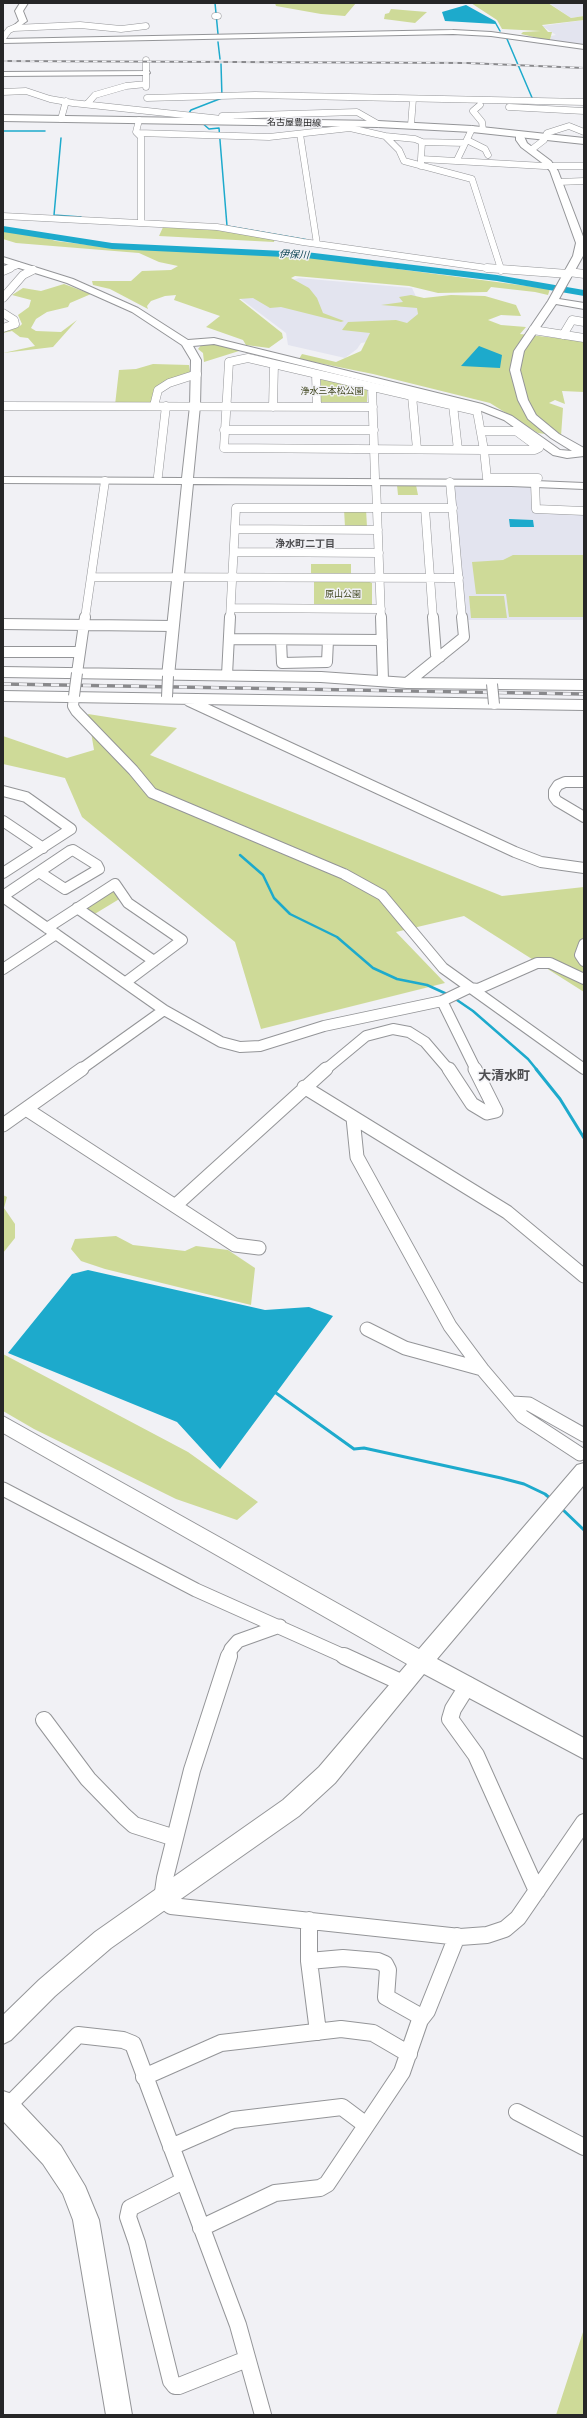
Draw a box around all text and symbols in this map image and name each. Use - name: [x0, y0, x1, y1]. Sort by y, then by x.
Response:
- street label: 名古屋豊田線: [267, 117, 321, 129]
- water label: 伊保川: [279, 248, 309, 262]
- park label: 浄水三本松公園: [301, 386, 363, 396]
- district label: 浄水町二丁目: [275, 538, 335, 550]
- park label: 原山公園: [325, 589, 361, 599]
- district label: 大清水町: [478, 1068, 530, 1084]

